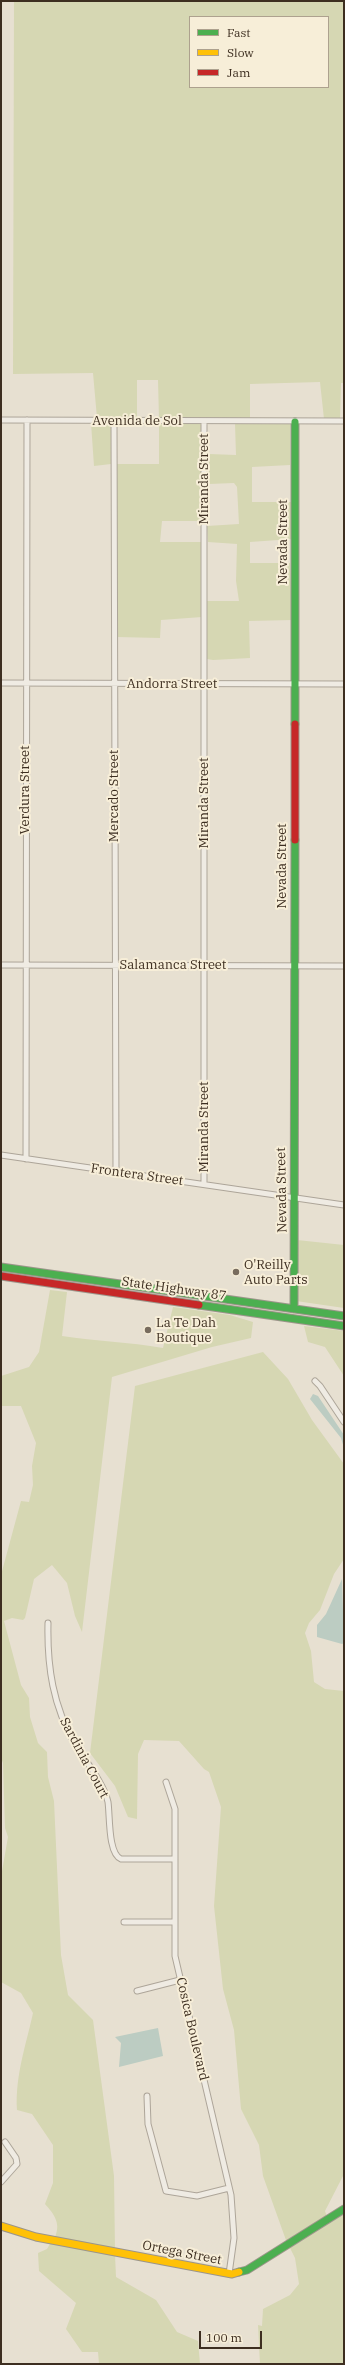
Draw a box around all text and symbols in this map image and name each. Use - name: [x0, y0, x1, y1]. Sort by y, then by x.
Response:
- legend: [189, 16, 329, 88]
- text: Fast: [227, 25, 251, 40]
- text: Slow: [227, 45, 254, 60]
- text: Jam: [227, 65, 250, 80]
- street label: Avenida de Sol: [92, 413, 182, 429]
- street label: Miranda Street: [196, 433, 212, 525]
- street label: Nevada Street: [275, 499, 291, 585]
- street label: Andorra Street: [127, 676, 217, 692]
- street label: Verdura Street: [17, 746, 33, 834]
- street label: Mercado Street: [106, 750, 122, 842]
- street label: Miranda Street: [196, 757, 212, 849]
- street label: Nevada Street: [274, 823, 290, 909]
- street label: Salamanca Street: [120, 957, 226, 973]
- street label: Miranda Street: [196, 1081, 212, 1173]
- street label: Nevada Street: [273, 1147, 291, 1233]
- street label: Frontera Street: [90, 1161, 184, 1189]
- place label: O'Reilly Auto Parts: [244, 1257, 307, 1288]
- marker: O'Reilly Auto Parts: [231, 1267, 241, 1277]
- street label: State Highway 87: [121, 1274, 227, 1304]
- place label: La Te Dah Boutique: [156, 1315, 216, 1346]
- marker: La Te Dah Boutique: [143, 1325, 153, 1335]
- street label: Sardinia Court: [56, 1715, 112, 1801]
- street label: Cosica Boulevard: [173, 1976, 211, 2082]
- street label: Ortega Street: [141, 2238, 223, 2268]
- scale bar: [201, 2323, 264, 2349]
- text: 100 m: [206, 2330, 242, 2345]

